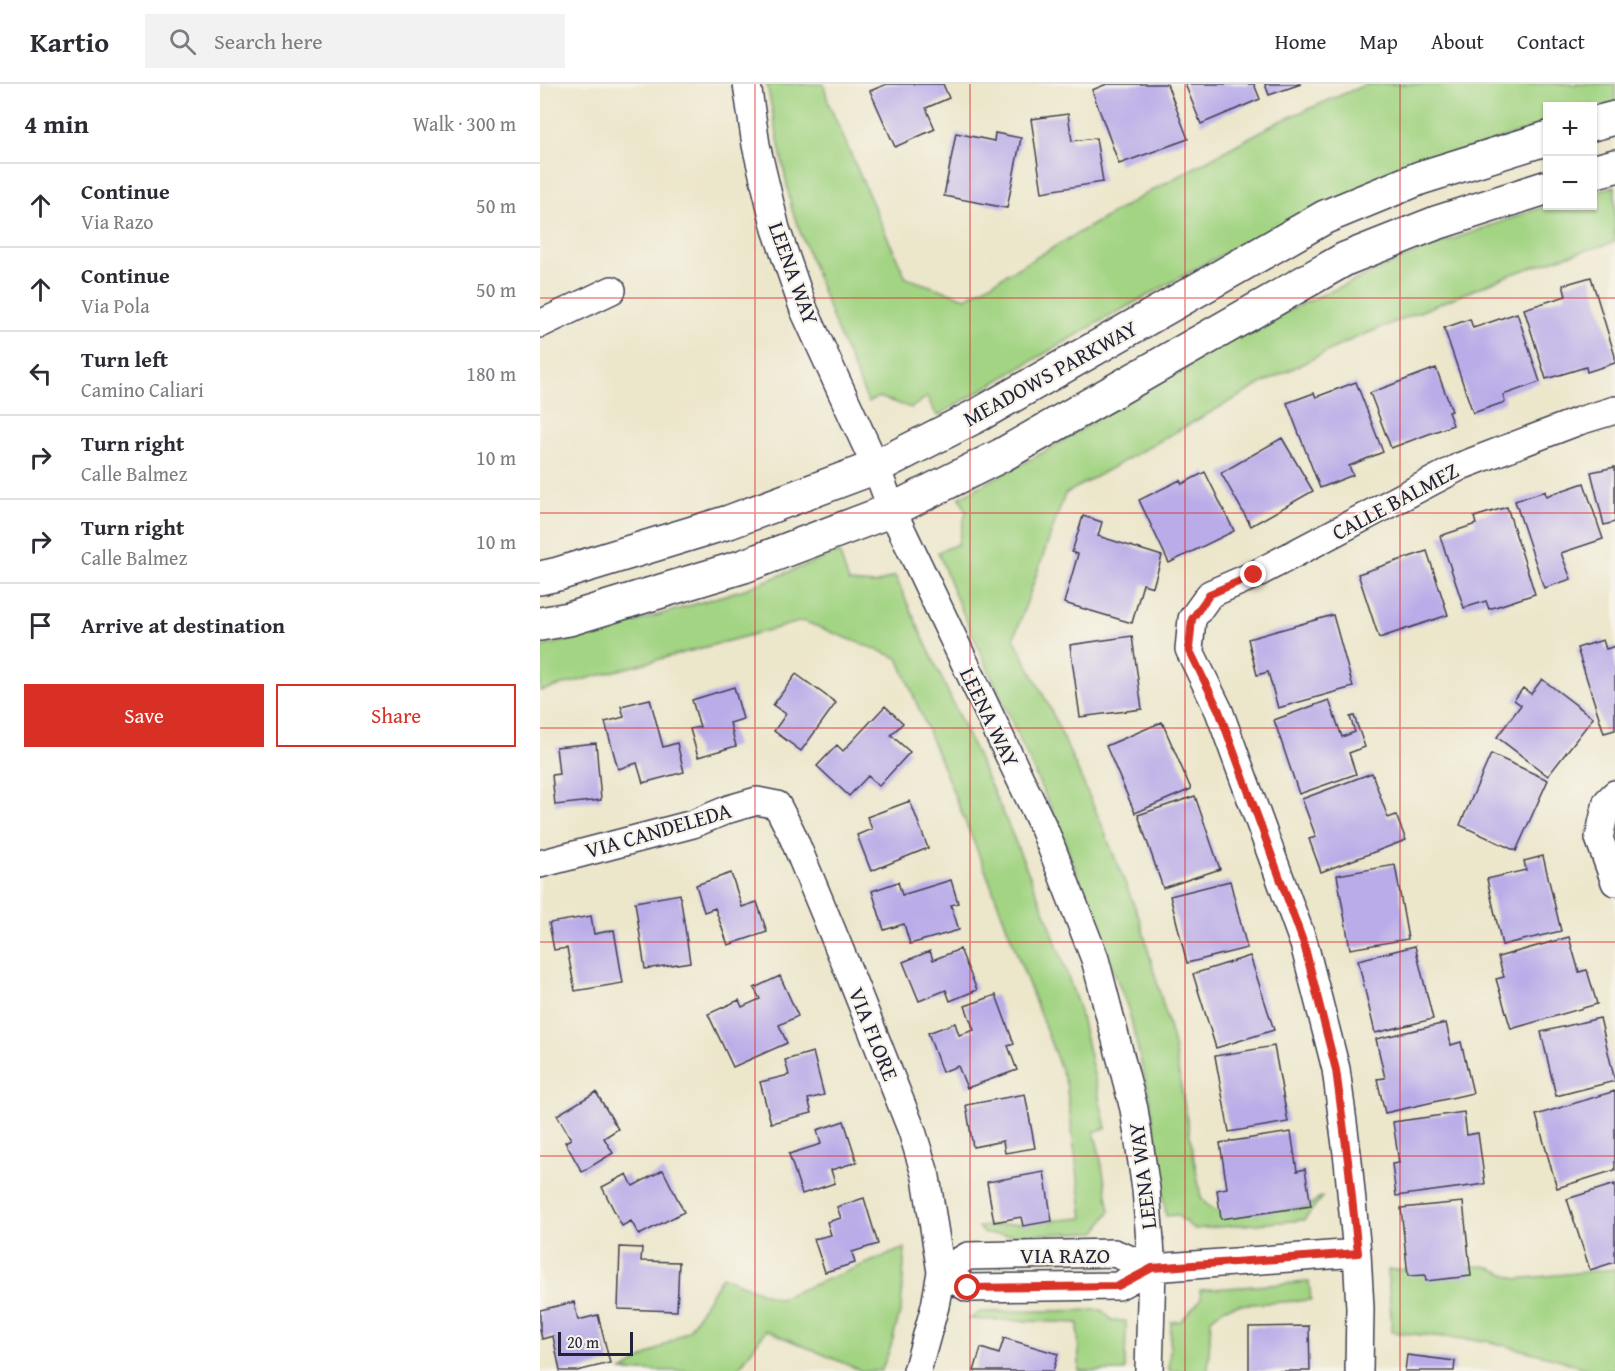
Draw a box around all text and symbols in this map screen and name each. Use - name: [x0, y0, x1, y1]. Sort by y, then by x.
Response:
- search box: [145, 14, 565, 68]
- text: Kartio: [30, 21, 109, 62]
- icon: search: [166, 25, 199, 58]
- text: Search here: [214, 25, 323, 57]
- text: Home: [1275, 26, 1326, 57]
- text: Map: [1359, 26, 1398, 57]
- text: About: [1431, 26, 1484, 57]
- text: Contact: [1517, 26, 1585, 57]
- map controls: [1543, 102, 1597, 210]
- button: +: [1543, 102, 1597, 156]
- text: 4 min: [24, 104, 89, 143]
- text: Walk · 300 m: [413, 109, 516, 138]
- button: −: [1543, 156, 1597, 210]
- text: Continue: [81, 175, 170, 207]
- icon: ahead: [24, 189, 57, 222]
- text: 50 m: [476, 191, 516, 220]
- text: Via Razo: [81, 207, 154, 236]
- street label: LEENA WAY: [761, 217, 827, 329]
- text: Continue: [81, 259, 170, 291]
- icon: ahead: [24, 273, 57, 306]
- text: 50 m: [476, 275, 516, 304]
- text: Via Pola: [81, 291, 150, 320]
- street label: MEADOWS PARKWAY: [957, 312, 1143, 434]
- text: Turn left: [81, 343, 168, 375]
- icon: left: [24, 357, 57, 390]
- text: 180 m: [466, 359, 516, 388]
- text: Camino Caliari: [81, 375, 204, 404]
- text: Turn right: [81, 427, 184, 459]
- icon: right: [24, 441, 57, 474]
- text: 10 m: [476, 443, 516, 472]
- street label: CALLE BALMEZ: [1326, 454, 1464, 548]
- text: Calle Balmez: [81, 459, 187, 488]
- text: Turn right: [81, 511, 184, 543]
- icon: right: [24, 525, 57, 558]
- text: 10 m: [476, 527, 516, 556]
- text: Calle Balmez: [81, 543, 187, 572]
- route end: [1240, 561, 1266, 587]
- icon: arrive: [24, 609, 57, 642]
- text: Arrive at destination: [81, 609, 285, 641]
- street label: LEENA WAY: [952, 662, 1028, 772]
- button: Save: [24, 684, 264, 747]
- button: Share: [276, 684, 516, 747]
- street label: VIA CANDELEDA: [581, 794, 736, 866]
- street label: VIA FLORE: [841, 983, 907, 1085]
- street label: LEENA WAY: [1120, 1121, 1164, 1231]
- street label: VIA RAZO: [1020, 1239, 1110, 1271]
- route start: [954, 1274, 980, 1300]
- scale bar: [558, 1329, 633, 1356]
- text: 20 m: [567, 1330, 599, 1354]

